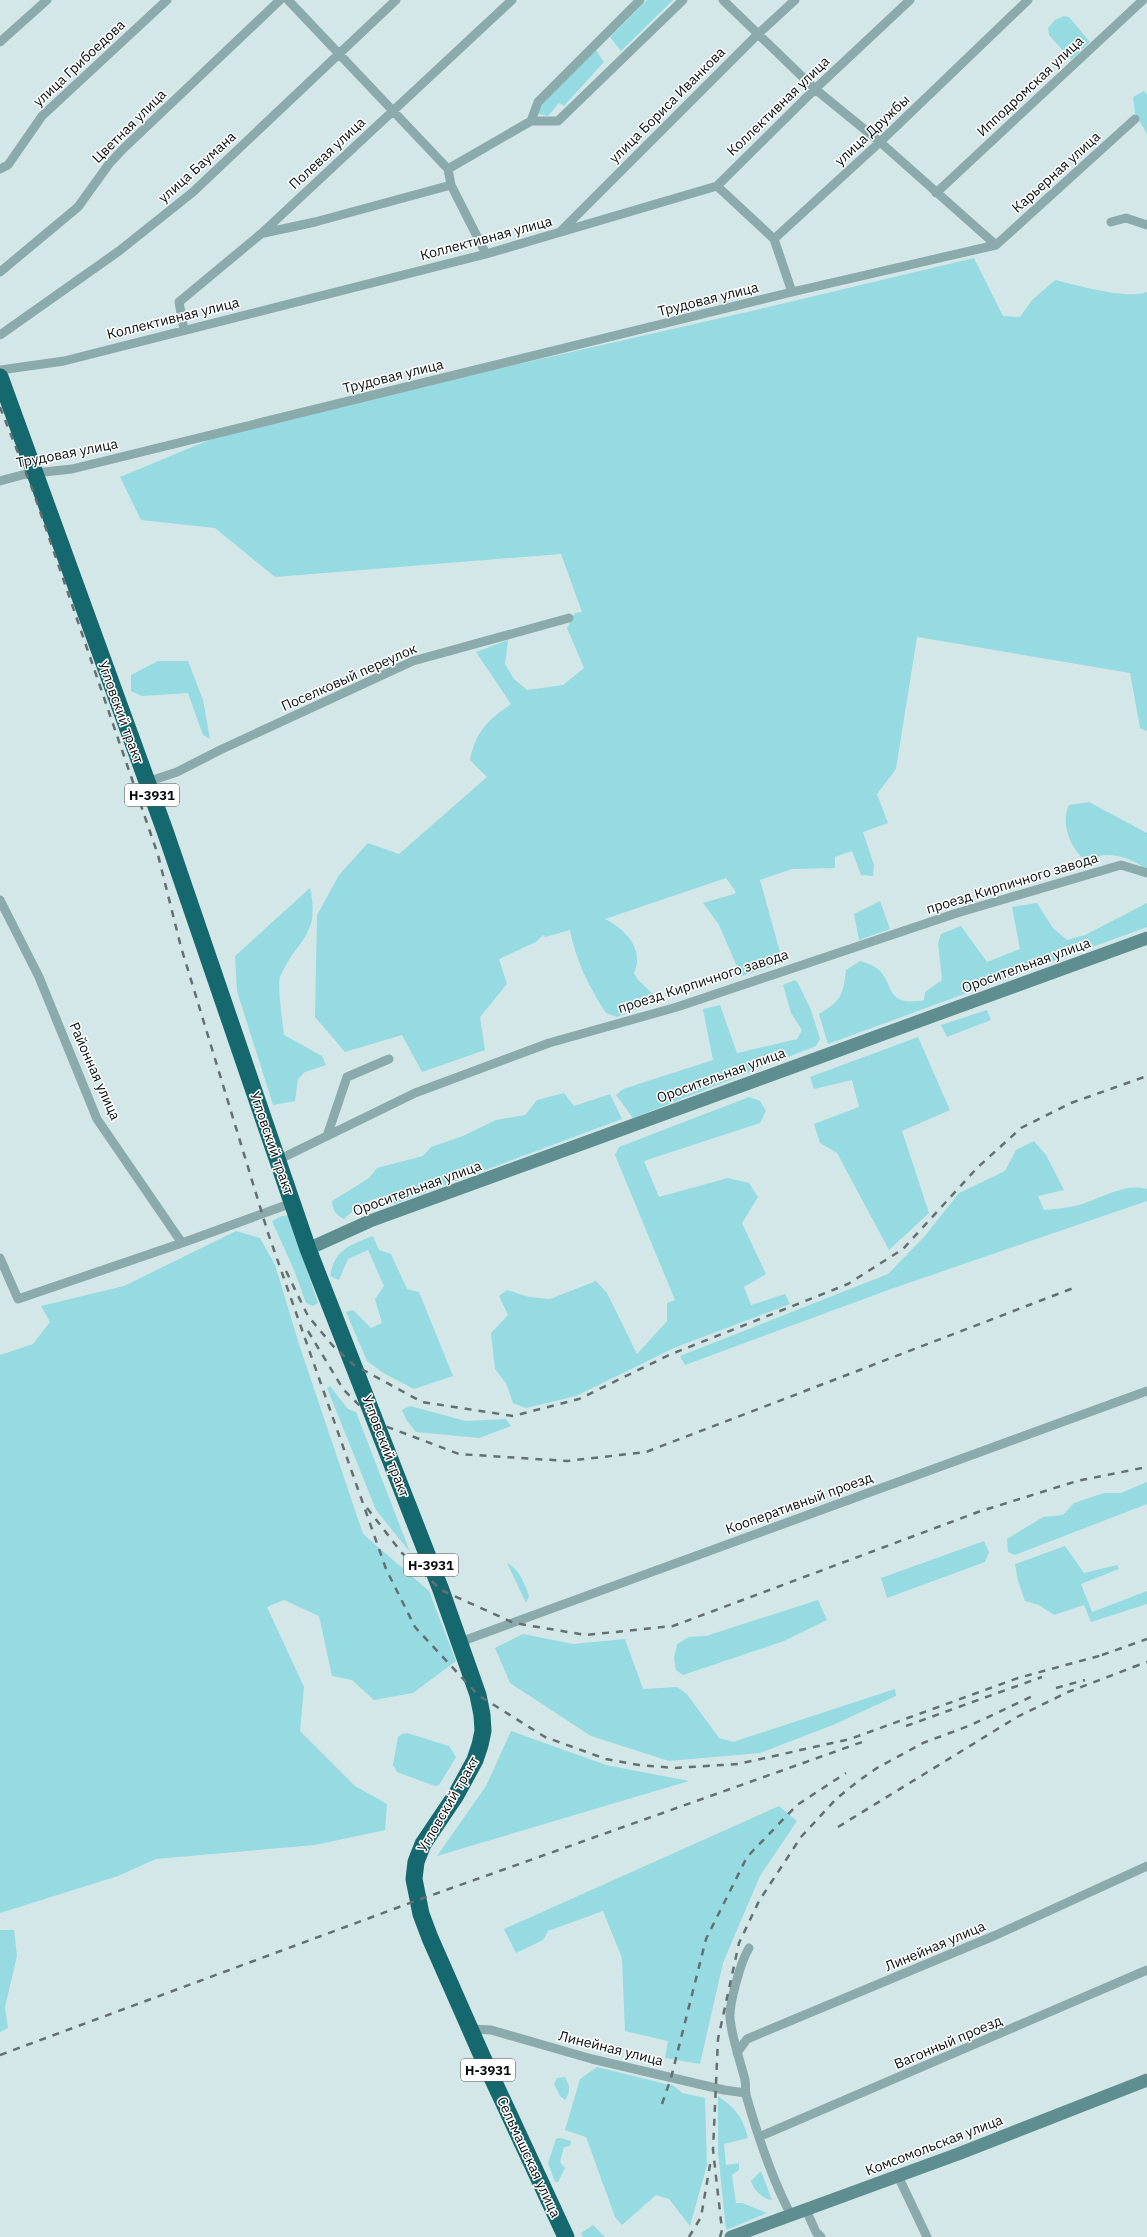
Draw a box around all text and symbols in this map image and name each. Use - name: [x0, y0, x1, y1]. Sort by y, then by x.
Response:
- street label: улица Грибоедова: [29, 15, 129, 110]
- street label: Ипподромская улица: [973, 32, 1088, 140]
- street label: улица Бориса Иванкова: [605, 43, 729, 167]
- street label: Коллективная улица: [723, 52, 833, 160]
- street label: Цветная улица: [88, 85, 170, 167]
- street label: улица Дружбы: [831, 91, 913, 169]
- street label: Полевая улица: [285, 113, 369, 193]
- street label: улица Баумана: [154, 127, 240, 207]
- street label: Карьерная улица: [1008, 127, 1104, 217]
- street label: Коллективная улица: [418, 212, 554, 264]
- street label: Трудовая улица: [656, 278, 761, 320]
- street label: Коллективная улица: [105, 293, 242, 343]
- street label: Трудовая улица: [341, 355, 446, 397]
- street label: Трудовая улица: [15, 434, 120, 472]
- street label: Поселковый переулок: [278, 639, 420, 715]
- street label: Угловский тракт: [94, 658, 148, 766]
- road number: Н-3931: [125, 784, 179, 806]
- street label: проезд Кирпичного завода: [924, 848, 1100, 918]
- street label: Оросительная улица: [959, 933, 1093, 997]
- street label: проезд Кирпичного завода: [615, 945, 791, 1017]
- street label: Районная улица: [65, 1019, 125, 1123]
- street label: Оросительная улица: [654, 1043, 788, 1107]
- street label: Угловский тракт: [246, 1089, 298, 1197]
- street label: Оросительная улица: [350, 1156, 484, 1220]
- street label: Угловский тракт: [358, 1392, 414, 1500]
- street label: Кооперативный проезд: [723, 1468, 875, 1538]
- road number: Н-3931: [404, 1554, 458, 1576]
- street label: Угловский тракт: [413, 1752, 483, 1855]
- street label: Линейная улица: [882, 1917, 988, 1975]
- street label: Вагонный проезд: [891, 2011, 1005, 2073]
- street label: Линейная улица: [557, 2026, 666, 2070]
- road number: Н-3931: [461, 2059, 515, 2081]
- street label: Сельмашская улица: [493, 2094, 565, 2221]
- street label: Комсомольская улица: [863, 2110, 1006, 2180]

